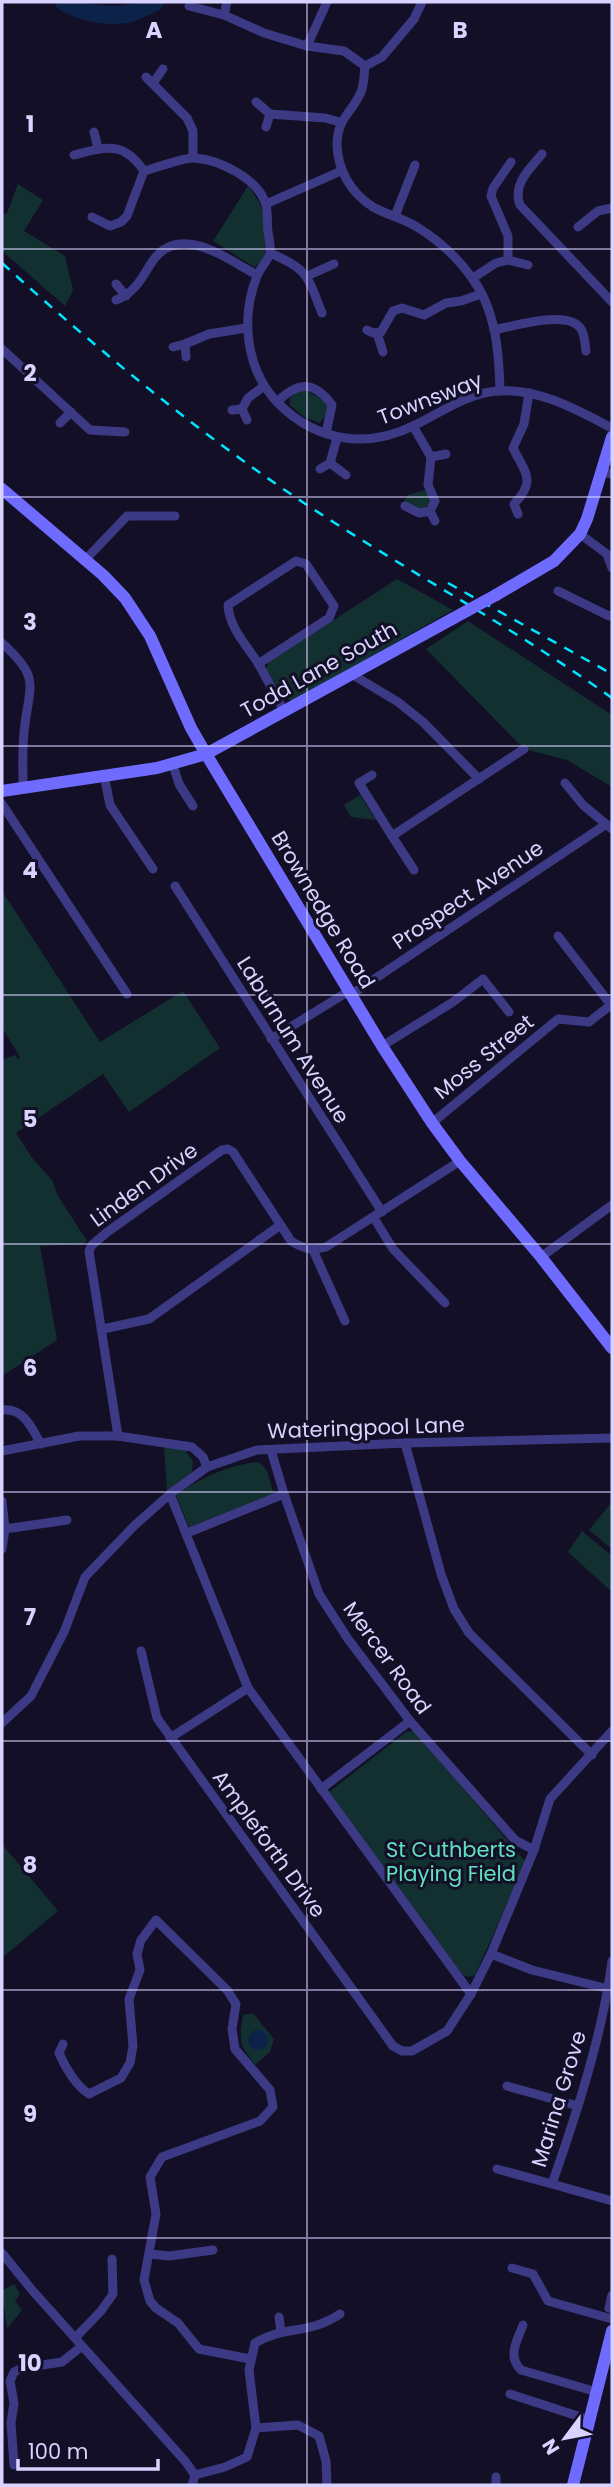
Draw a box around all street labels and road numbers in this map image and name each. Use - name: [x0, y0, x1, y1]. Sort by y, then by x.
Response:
- street label: Townsway: [373, 365, 486, 432]
- street label: Todd Lane South: [235, 615, 402, 725]
- street label: Brownedge Road: [265, 825, 382, 994]
- street label: Prospect Avenue: [386, 833, 549, 956]
- street label: Laburnum Avenue: [230, 951, 357, 1129]
- street label: Moss Street: [428, 1007, 540, 1106]
- street label: Linden Drive: [84, 1136, 203, 1234]
- street label: Wateringpool Lane: [267, 1410, 465, 1445]
- street label: Mercer Road: [337, 1595, 438, 1720]
- street label: Ampleforth Drive: [206, 1764, 333, 1923]
- street label: Marina Grove: [524, 2027, 593, 2170]

